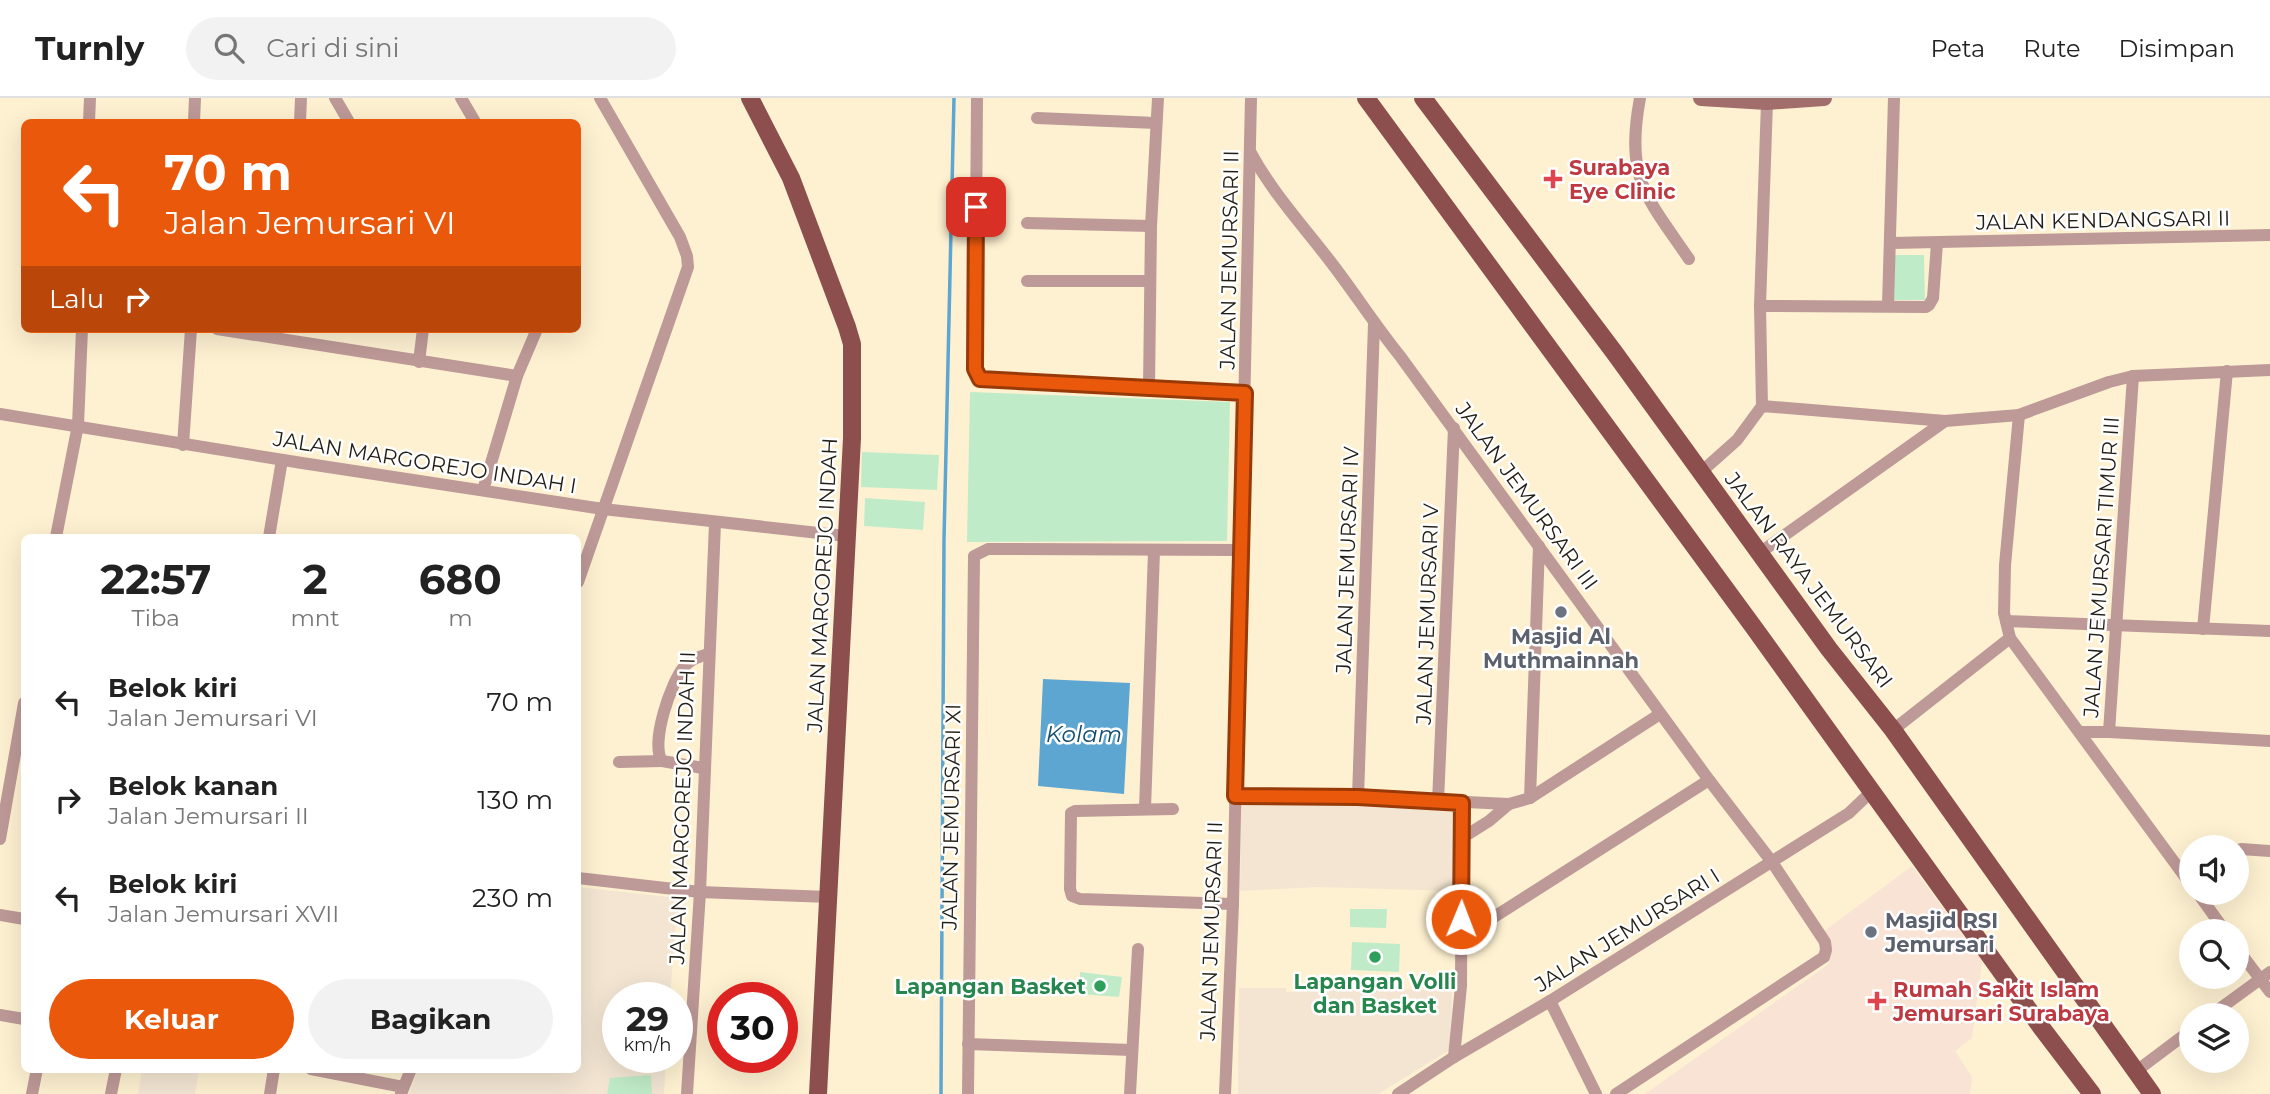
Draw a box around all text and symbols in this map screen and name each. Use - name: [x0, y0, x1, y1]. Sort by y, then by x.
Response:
- search box: [186, 17, 676, 80]
- text: Turnly: [35, 28, 144, 68]
- icon: search: [210, 29, 248, 67]
- text: Cari di sini: [266, 32, 400, 64]
- text: Peta: [1930, 34, 1985, 63]
- text: Rute: [2023, 34, 2081, 63]
- text: Disimpan: [2119, 34, 2235, 63]
- text: 70 m: [164, 143, 292, 202]
- icon: left: [49, 147, 140, 238]
- street label: JALAN JEMURSARI II: [1215, 150, 1243, 371]
- place label: Surabaya Eye Clinic: [1569, 155, 1676, 204]
- marker: Surabaya Eye Clinic: [1543, 169, 1563, 189]
- pin: [946, 177, 1006, 237]
- icon: arrive: [957, 188, 995, 226]
- text: Jalan Jemursari VI: [164, 203, 456, 242]
- street label: JALAN KENDANGSARI II: [1975, 205, 2230, 235]
- icon: right: [118, 280, 156, 318]
- text: Lalu: [49, 283, 104, 315]
- street label: JALAN JEMURSARI III: [1450, 397, 1603, 595]
- street label: JALAN JEMURSARI TIMUR III: [2078, 416, 2124, 719]
- street label: JALAN MARGOREJO INDAH I: [271, 425, 578, 498]
- street label: JALAN MARGOREJO INDAH: [802, 437, 842, 734]
- street label: JALAN JEMURSARI IV: [1331, 446, 1363, 675]
- street label: JALAN RAYA JEMURSARI: [1719, 467, 1898, 693]
- street label: JALAN JEMURSARI V: [1411, 503, 1443, 726]
- text: 22:57: [100, 553, 211, 605]
- text: 2: [303, 553, 327, 605]
- text: 680: [419, 553, 502, 605]
- text: Tiba: [131, 604, 180, 632]
- text: mnt: [290, 604, 340, 632]
- text: m: [448, 604, 473, 632]
- marker: Masjid Al Muthmainnah: [1553, 604, 1569, 620]
- place label: Masjid Al Muthmainnah: [1483, 624, 1639, 673]
- street label: JALAN MARGOREJO INDAH II: [664, 651, 700, 966]
- text: Belok kiri: [108, 672, 237, 704]
- icon: left: [49, 683, 87, 721]
- text: 70 m: [487, 686, 553, 718]
- text: Jalan Jemursari VI: [108, 704, 318, 732]
- street label: JALAN JEMURSARI XI: [937, 704, 965, 931]
- water label: Kolam: [1046, 720, 1122, 748]
- text: Belok kanan: [108, 770, 278, 802]
- icon: right: [49, 781, 87, 819]
- text: 130 m: [477, 784, 553, 816]
- text: Jalan Jemursari II: [108, 802, 309, 830]
- street label: JALAN JEMURSARI II: [1195, 821, 1227, 1042]
- map controls: [2179, 835, 2249, 1073]
- button: sound: [2179, 835, 2249, 905]
- street label: JALAN JEMURSARI I: [1529, 863, 1724, 998]
- text: Belok kiri: [108, 868, 237, 900]
- icon: left: [49, 879, 87, 917]
- text: 230 m: [472, 882, 553, 914]
- position arrow: [1424, 882, 1498, 956]
- text: Jalan Jemursari XVII: [108, 900, 339, 928]
- place label: Masjid RSI Jemursari: [1884, 908, 1998, 957]
- button: search: [2179, 919, 2249, 989]
- marker: Masjid RSI Jemursari: [1863, 924, 1879, 940]
- marker: Lapangan Volli dan Basket: [1367, 949, 1383, 965]
- place label: Lapangan Volli dan Basket: [1294, 969, 1456, 1018]
- place label: Lapangan Basket: [894, 974, 1086, 999]
- place label: Rumah Sakit Islam Jemursari Surabaya: [1892, 977, 2110, 1026]
- marker: Lapangan Basket: [1092, 978, 1108, 994]
- button: Keluar: [49, 979, 294, 1059]
- button: Bagikan: [308, 979, 553, 1059]
- speed limit sign: 30: [707, 982, 798, 1073]
- marker: Rumah Sakit Islam Jemursari Surabaya: [1867, 991, 1887, 1011]
- text: 29: [626, 997, 669, 1040]
- button: layers: [2179, 1003, 2249, 1073]
- text: km/h: [623, 1034, 672, 1056]

